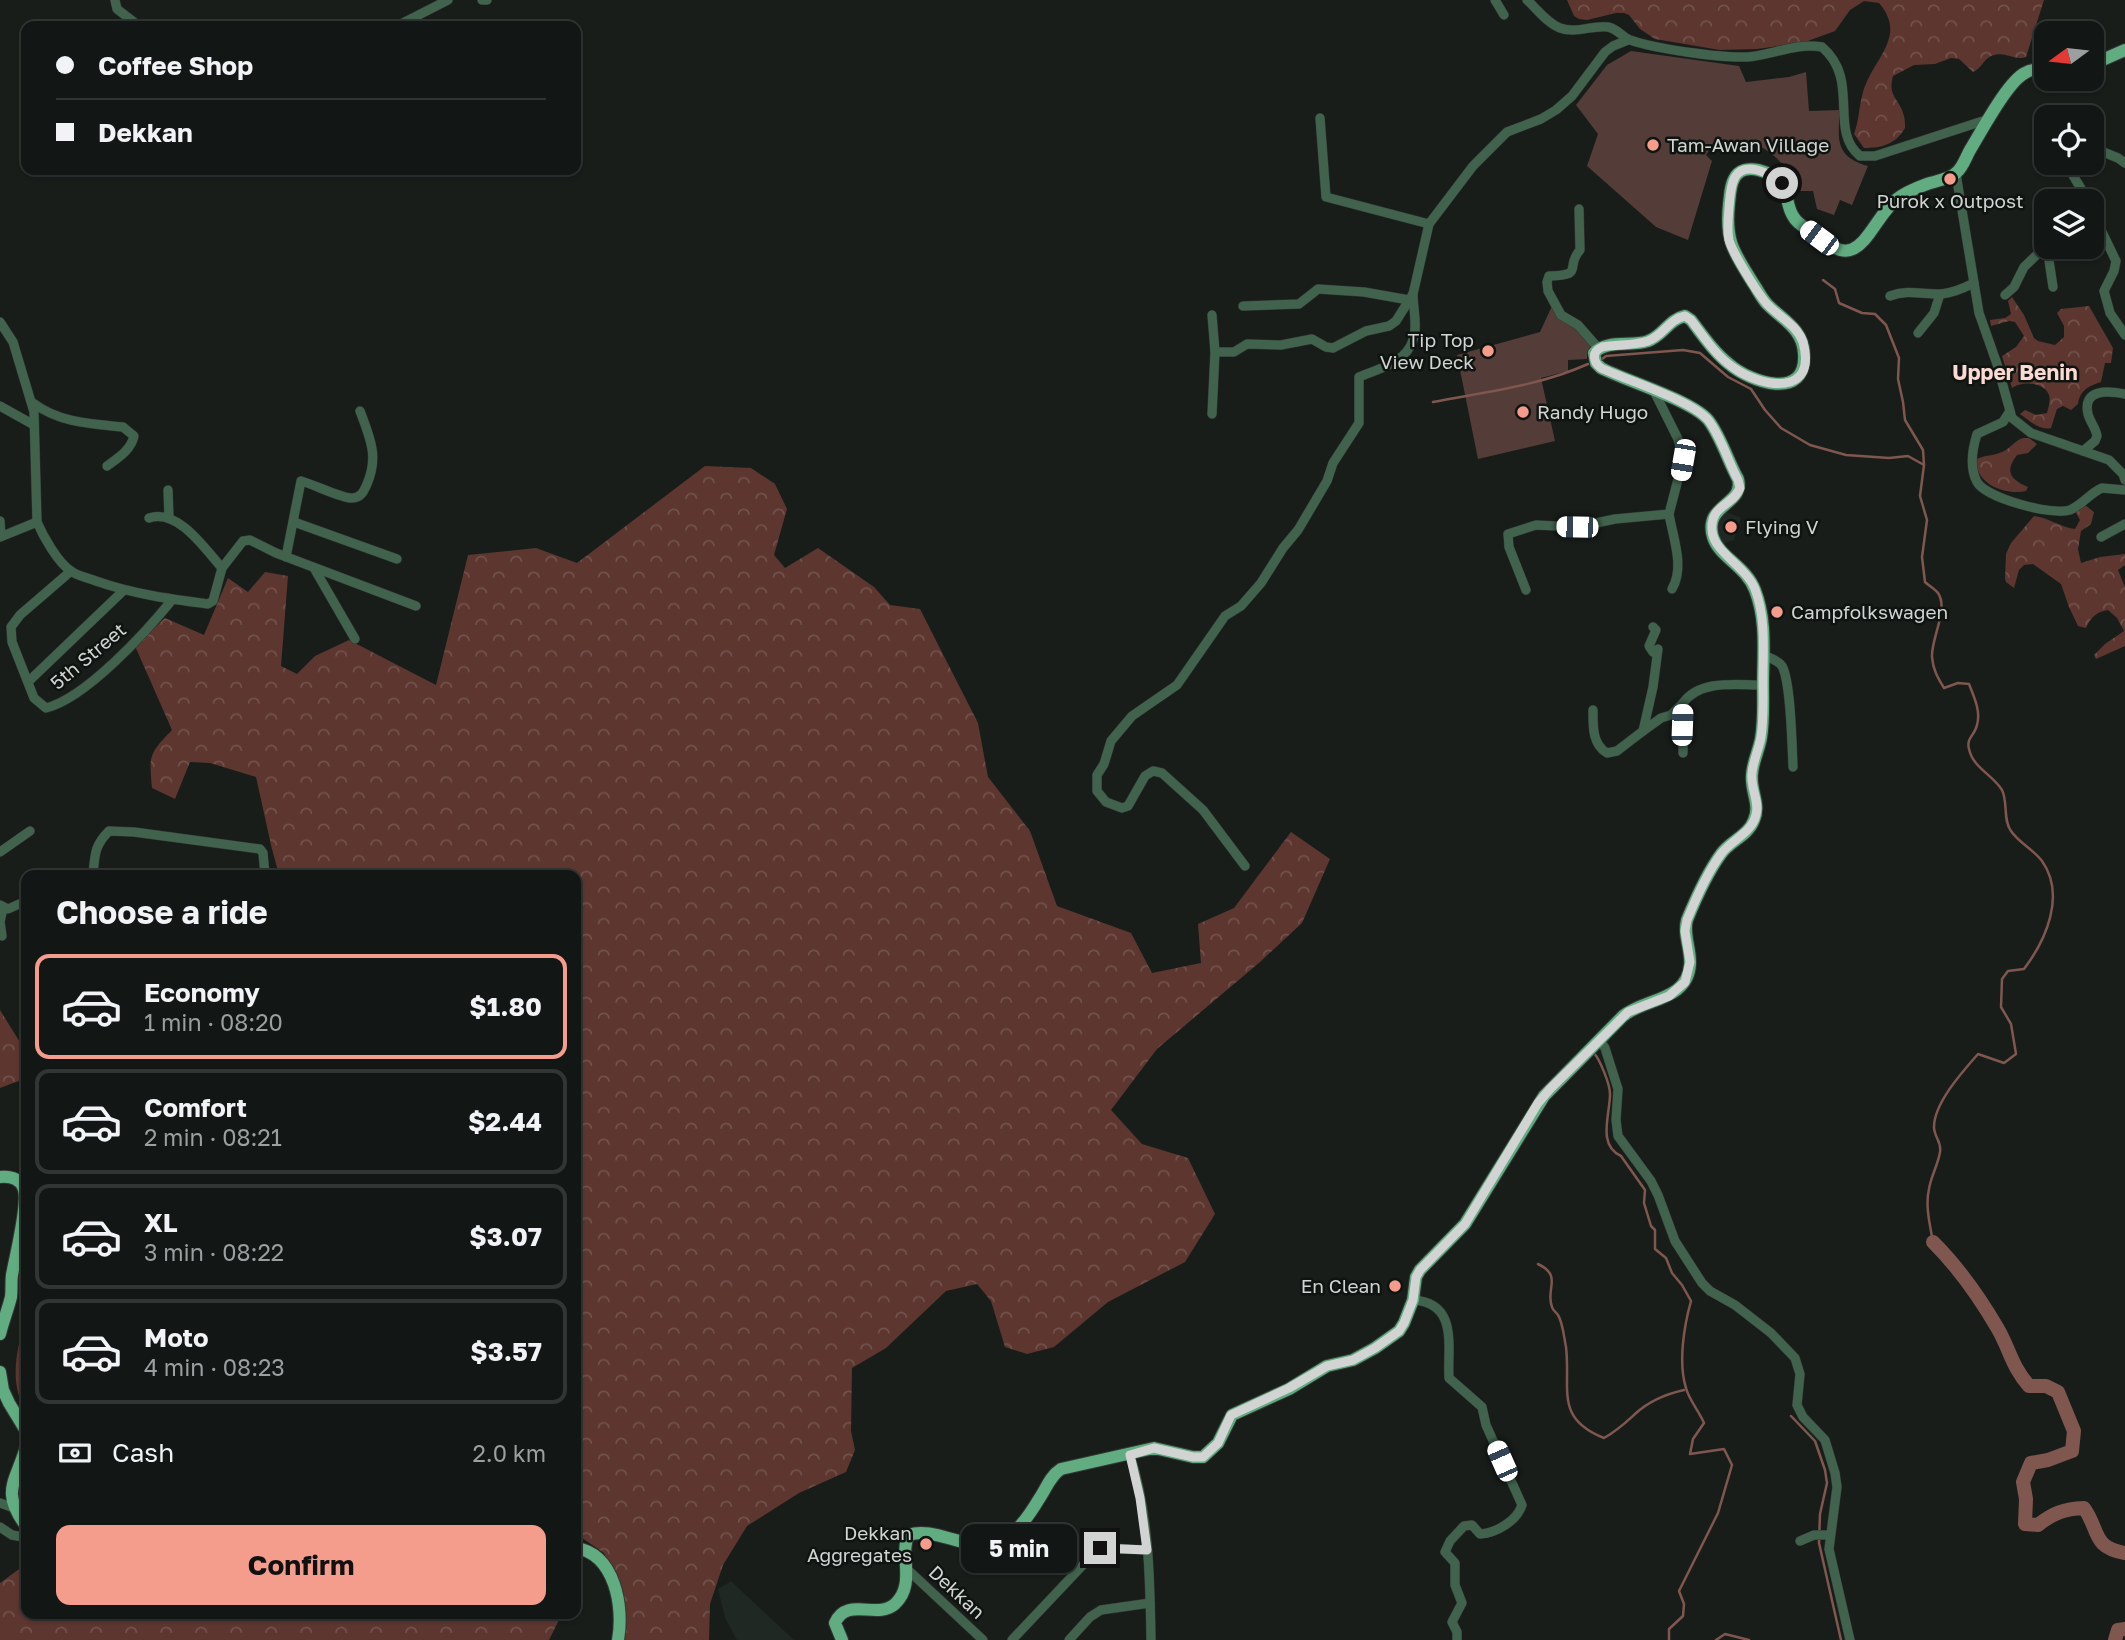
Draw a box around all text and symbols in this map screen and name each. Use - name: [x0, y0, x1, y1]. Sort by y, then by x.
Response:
- north arrow: [2034, 21, 2104, 91]
- map controls: [2034, 21, 2104, 259]
- text: Coffee Shop: [98, 50, 253, 81]
- button: locate: [2034, 105, 2104, 175]
- text: Dekkan: [98, 117, 193, 148]
- place label: Tam-Awan Village: [1667, 133, 1829, 156]
- marker: Tam-Awan Village: [1645, 137, 1661, 153]
- route start: [1766, 167, 1798, 199]
- marker: Purok x Outpost: [1942, 171, 1958, 187]
- place label: Purok x Outpost: [1876, 189, 2024, 212]
- button: layers: [2034, 189, 2104, 259]
- car: [1796, 217, 1843, 259]
- place label: Tip Top View Deck: [1380, 328, 1474, 373]
- marker: Tip Top View Deck: [1480, 343, 1496, 359]
- district label: Upper Benin: [1952, 359, 2078, 385]
- place label: Randy Hugo: [1537, 400, 1648, 423]
- marker: Randy Hugo: [1515, 404, 1531, 420]
- car: [1670, 437, 1697, 483]
- place label: Flying V: [1745, 515, 1819, 538]
- car: [1556, 516, 1599, 538]
- marker: Flying V: [1723, 519, 1739, 535]
- place label: Campfolkswagen: [1791, 600, 1948, 623]
- marker: Campfolkswagen: [1769, 604, 1785, 620]
- street label: 5th Street: [45, 617, 130, 694]
- car: [1671, 704, 1694, 746]
- text: Choose a ride: [56, 893, 268, 931]
- icon: car: [60, 975, 123, 1038]
- text: Economy: [144, 977, 260, 1008]
- text: $1.80: [469, 991, 542, 1022]
- text: 1 min · 08:20: [144, 1008, 283, 1036]
- icon: car: [60, 1090, 123, 1153]
- text: Comfort: [144, 1092, 247, 1123]
- text: $2.44: [468, 1106, 542, 1137]
- text: 2 min · 08:21: [144, 1123, 282, 1151]
- icon: car: [60, 1205, 123, 1268]
- text: XL: [144, 1207, 178, 1238]
- text: $3.07: [469, 1221, 542, 1252]
- text: 3 min · 08:22: [144, 1238, 284, 1266]
- place label: En Clean: [1301, 1274, 1381, 1297]
- marker: En Clean: [1387, 1278, 1403, 1294]
- icon: car: [60, 1320, 123, 1383]
- text: Moto: [144, 1322, 209, 1353]
- text: $3.57: [470, 1336, 542, 1367]
- text: 4 min · 08:23: [144, 1353, 285, 1381]
- icon: cash: [56, 1434, 94, 1472]
- text: Cash: [112, 1437, 174, 1468]
- car: [1484, 1438, 1521, 1484]
- text: 2.0 km: [472, 1439, 546, 1467]
- place label: Dekkan Aggregates: [807, 1521, 912, 1566]
- callout: 5 min: [960, 1524, 1076, 1572]
- button: Confirm: [56, 1525, 546, 1605]
- route end: [1084, 1532, 1116, 1564]
- text: 5 min: [989, 1534, 1049, 1562]
- marker: Dekkan Aggregates: [918, 1536, 934, 1552]
- street label: Dekkan: [925, 1560, 990, 1623]

